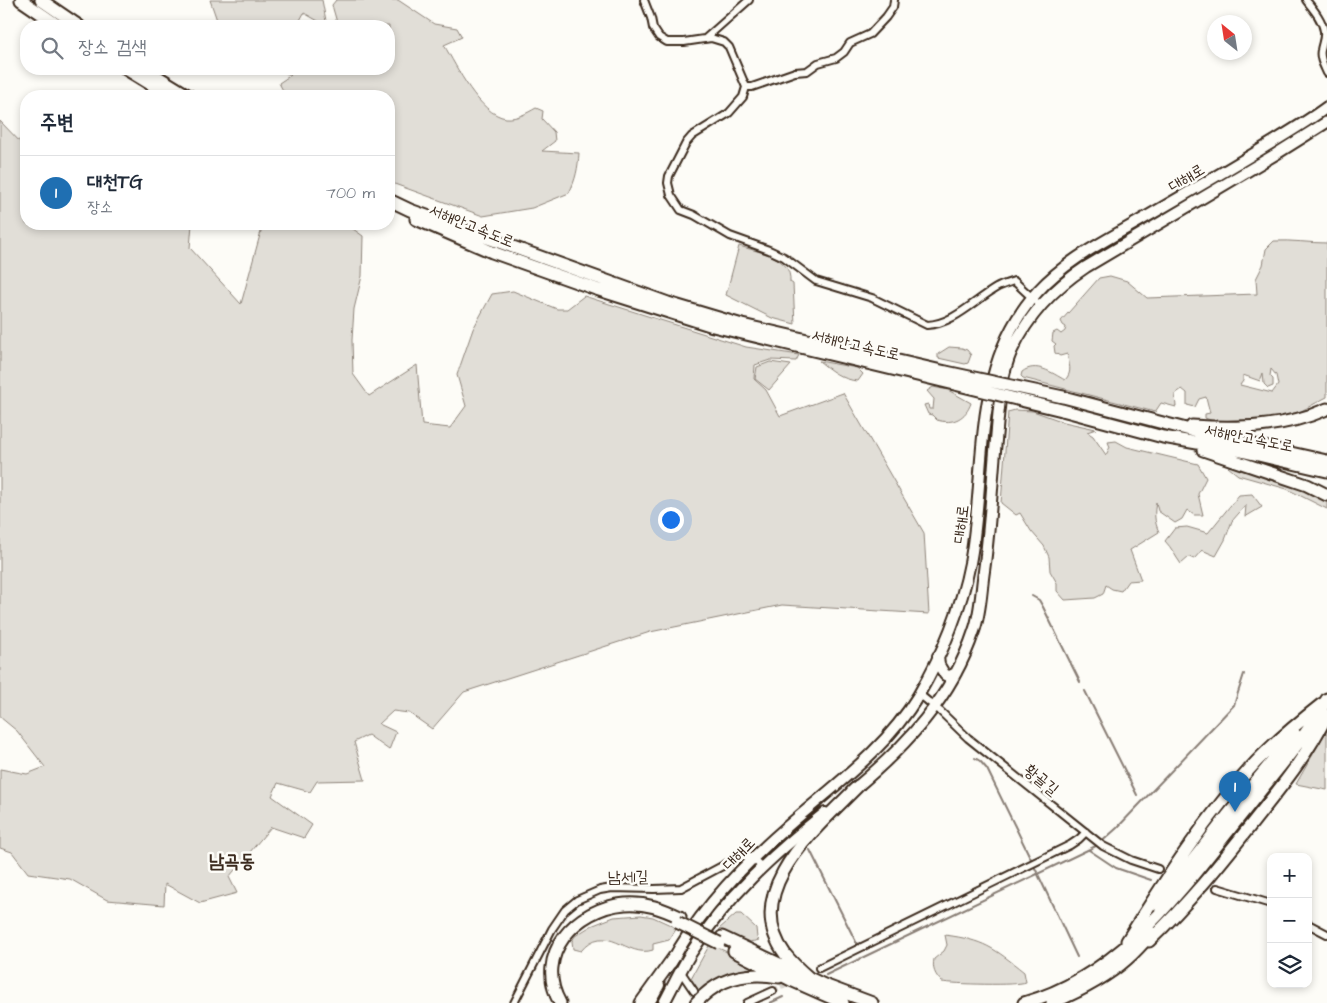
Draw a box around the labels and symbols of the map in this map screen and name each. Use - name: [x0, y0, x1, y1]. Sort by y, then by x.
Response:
- north arrow: [1207, 15, 1252, 60]
- street label: 대해로: [1164, 158, 1209, 197]
- street label: 서해안고속도로: [426, 199, 518, 253]
- street label: 서해안고속도로: [809, 324, 902, 366]
- street label: 서해안고속도로: [1202, 419, 1295, 457]
- street label: 대해로: [948, 504, 974, 545]
- your location: [658, 507, 684, 533]
- street label: 황골길: [1019, 759, 1063, 801]
- pin: 1: [1219, 771, 1251, 812]
- street label: 대해로: [717, 832, 760, 875]
- district label: 남곡동: [209, 848, 255, 875]
- street label: 남서1길: [607, 866, 649, 888]

